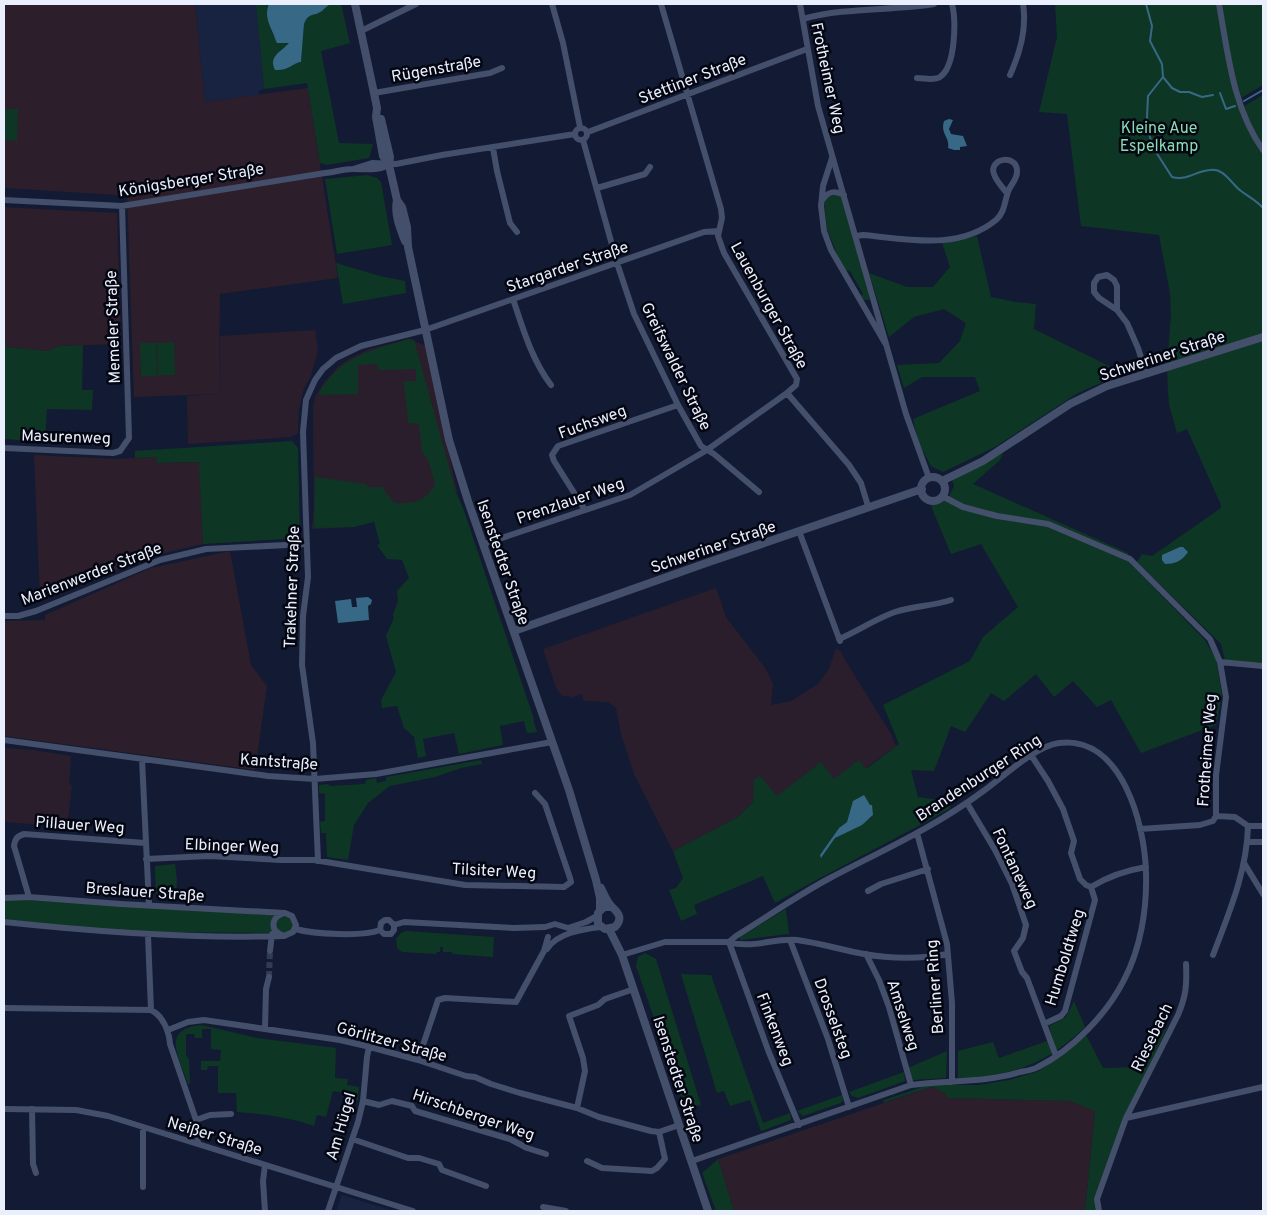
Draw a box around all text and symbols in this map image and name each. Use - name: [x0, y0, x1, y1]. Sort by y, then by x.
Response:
- street label: Frotheimer Weg: [805, 21, 849, 136]
- street label: Stettiner Straße: [636, 50, 749, 110]
- street label: Rügenstraße: [390, 52, 483, 88]
- park label: Kleine Aue Espelkamp: [1120, 119, 1198, 157]
- street label: Königsberger Straße: [117, 160, 265, 202]
- street label: Stargarder Straße: [504, 238, 631, 298]
- street label: Lauenburger Straße: [725, 239, 811, 373]
- street label: Memeler Straße: [102, 270, 126, 384]
- street label: Greifswalder Straße: [636, 300, 715, 434]
- street label: Schweriner Straße: [1097, 327, 1228, 387]
- street label: Fuchsweg: [556, 401, 629, 444]
- street label: Masurenweg: [21, 426, 111, 450]
- street label: Prenzlauer Weg: [514, 474, 627, 530]
- street label: Isenstedter Straße: [471, 497, 533, 628]
- street label: Schweriner Straße: [648, 517, 779, 579]
- street label: Trakehner Straße: [281, 525, 305, 649]
- street label: Marienwerder Straße: [19, 539, 165, 611]
- street label: Frotheimer Weg: [1194, 693, 1222, 807]
- street label: Brandenburger Ring: [913, 731, 1046, 827]
- street label: Kantstraße: [239, 750, 319, 776]
- street label: Pillauer Weg: [35, 813, 125, 839]
- street label: Fontaneweg: [987, 825, 1042, 912]
- street label: Elbinger Weg: [184, 835, 279, 859]
- street label: Tilsiter Weg: [451, 860, 537, 884]
- street label: Breslauer Straße: [85, 879, 205, 907]
- street label: Humboldtweg: [1042, 907, 1090, 1008]
- street label: Berliner Ring: [923, 939, 949, 1035]
- street label: Drosselsteg: [808, 976, 856, 1062]
- street label: Amselweg: [881, 977, 923, 1054]
- street label: Finkenweg: [751, 990, 797, 1069]
- street label: Riesebach: [1128, 1000, 1178, 1076]
- street label: Isenstedter Straße: [647, 1014, 707, 1145]
- street label: Görlitzer Straße: [334, 1019, 449, 1067]
- street label: Hirschberger Weg: [410, 1086, 537, 1146]
- street label: Am Hügel: [323, 1090, 361, 1163]
- street label: Neißer Straße: [165, 1113, 264, 1161]

